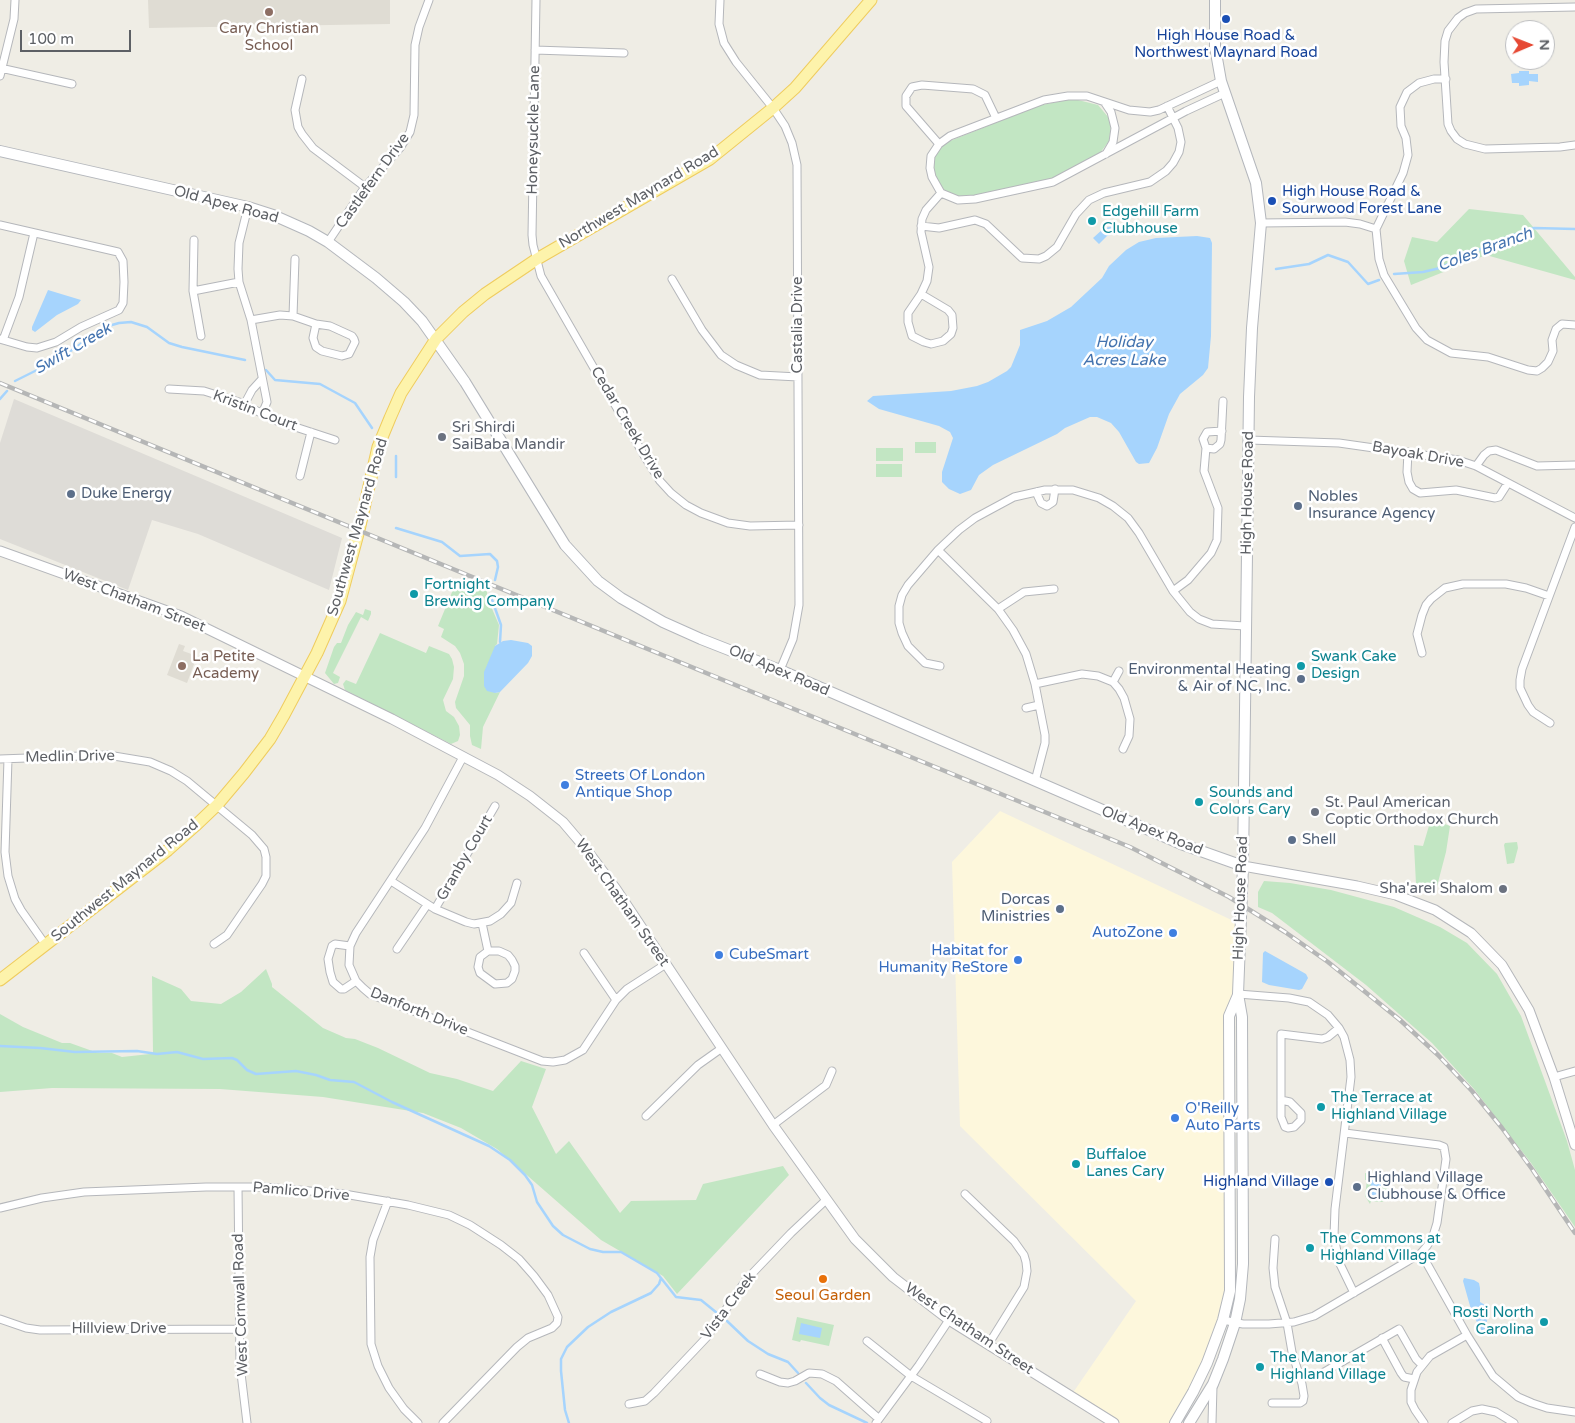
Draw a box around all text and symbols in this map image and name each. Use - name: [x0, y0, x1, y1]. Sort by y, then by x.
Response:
- marker: Cary Christian School: [263, 6, 275, 18]
- marker: High House Road & Northwest Maynard Road: [1220, 13, 1232, 25]
- scale bar: [22, 20, 134, 52]
- place label: Cary Christian School: [219, 20, 319, 55]
- north arrow: [1505, 20, 1555, 70]
- place label: High House Road & Northwest Maynard Road: [1134, 27, 1318, 62]
- text: 100 m: [28, 30, 74, 48]
- text: N: [1536, 39, 1553, 51]
- street label: Honeysuckle Lane: [524, 65, 544, 195]
- street label: Castlefern Drive: [332, 130, 414, 232]
- street label: Northwest Maynard Road: [556, 143, 722, 253]
- street label: Old Apex Road: [172, 182, 280, 228]
- place label: High House Road & Sourwood Forest Lane: [1282, 183, 1442, 218]
- marker: High House Road & Sourwood Forest Lane: [1266, 195, 1278, 207]
- place label: Edgehill Farm Clubhouse: [1102, 203, 1199, 238]
- marker: Edgehill Farm Clubhouse: [1086, 215, 1098, 227]
- water label: Coles Branch: [1435, 224, 1535, 276]
- street label: Castalia Drive: [789, 277, 807, 373]
- water label: Swift Creek: [31, 319, 115, 379]
- water label: Holiday Acres Lake: [1083, 333, 1165, 371]
- street label: Cedar Creek Drive: [586, 363, 668, 483]
- street label: Kristin Court: [210, 387, 300, 435]
- place label: Sri Shirdi SaiBaba Mandir: [452, 419, 565, 454]
- marker: Sri Shirdi SaiBaba Mandir: [436, 431, 448, 443]
- street label: High House Road: [1238, 431, 1258, 555]
- street label: Southwest Maynard Road: [324, 436, 392, 618]
- street label: Bayoak Drive: [1371, 438, 1465, 472]
- place label: Duke Energy: [81, 485, 172, 503]
- marker: Duke Energy: [65, 488, 77, 500]
- place label: Nobles Insurance Agency: [1308, 488, 1435, 523]
- marker: Nobles Insurance Agency: [1292, 500, 1304, 512]
- street label: West Chatham Street: [60, 565, 208, 637]
- place label: Fortnight Brewing Company: [424, 576, 554, 611]
- marker: Fortnight Brewing Company: [408, 588, 420, 600]
- street label: Old Apex Road: [726, 642, 832, 700]
- place label: La Petite Academy: [192, 648, 259, 683]
- place label: Swank Cake Design: [1311, 648, 1397, 683]
- marker: La Petite Academy: [176, 660, 188, 672]
- marker: Swank Cake Design: [1295, 660, 1307, 672]
- place label: Environmental Heating & Air of NC, Inc.: [1128, 661, 1291, 696]
- marker: Environmental Heating & Air of NC, Inc.: [1295, 673, 1307, 685]
- street label: Medlin Drive: [25, 747, 115, 767]
- place label: Streets Of London Antique Shop: [575, 767, 705, 802]
- marker: Streets Of London Antique Shop: [559, 779, 571, 791]
- place label: Sounds and Colors Cary: [1209, 784, 1293, 819]
- place label: St. Paul American Coptic Orthodox Church: [1325, 794, 1499, 829]
- marker: Sounds and Colors Cary: [1193, 796, 1205, 808]
- street label: Old Apex Road: [1099, 802, 1205, 860]
- marker: St. Paul American Coptic Orthodox Church: [1309, 806, 1321, 818]
- street label: Granby Court: [433, 812, 497, 904]
- street label: Southwest Maynard Road: [48, 816, 202, 946]
- place label: Shell: [1302, 831, 1336, 849]
- marker: Shell: [1286, 834, 1298, 846]
- street label: West Chatham Street: [571, 836, 673, 970]
- street label: High House Road: [1230, 836, 1252, 960]
- place label: Sha'arei Shalom: [1380, 880, 1493, 898]
- marker: Sha'arei Shalom: [1497, 883, 1509, 895]
- place label: Dorcas Ministries: [981, 891, 1050, 926]
- marker: Dorcas Ministries: [1054, 903, 1066, 915]
- place label: AutoZone: [1092, 924, 1163, 942]
- marker: AutoZone: [1167, 927, 1179, 939]
- place label: Habitat for Humanity ReStore: [878, 942, 1008, 977]
- place label: CubeSmart: [729, 946, 809, 964]
- marker: CubeSmart: [713, 949, 725, 961]
- marker: Habitat for Humanity ReStore: [1012, 954, 1024, 966]
- street label: Danforth Drive: [367, 984, 471, 1040]
- place label: The Terrace at Highland Village: [1331, 1089, 1447, 1124]
- place label: O'Reilly Auto Parts: [1185, 1100, 1261, 1135]
- marker: The Terrace at Highland Village: [1315, 1101, 1327, 1113]
- marker: O'Reilly Auto Parts: [1169, 1112, 1181, 1124]
- place label: Buffaloe Lanes Cary: [1086, 1146, 1164, 1181]
- marker: Buffaloe Lanes Cary: [1070, 1158, 1082, 1170]
- place label: Highland Village Clubhouse & Office: [1367, 1169, 1506, 1204]
- place label: Highland Village: [1203, 1173, 1319, 1191]
- marker: Highland Village: [1323, 1176, 1335, 1188]
- street label: Pamlico Drive: [252, 1179, 350, 1205]
- marker: Highland Village Clubhouse & Office: [1351, 1181, 1363, 1193]
- place label: The Commons at Highland Village: [1320, 1230, 1441, 1265]
- street label: West Cornwall Road: [230, 1233, 252, 1377]
- marker: The Commons at Highland Village: [1304, 1242, 1316, 1254]
- street label: Vista Creek: [698, 1269, 760, 1343]
- marker: Seoul Garden: [817, 1273, 829, 1285]
- street label: West Chatham Street: [901, 1279, 1037, 1379]
- place label: Seoul Garden: [775, 1287, 871, 1305]
- place label: Rosti North Carolina: [1452, 1304, 1534, 1339]
- marker: Rosti North Carolina: [1538, 1316, 1550, 1328]
- street label: Hillview Drive: [71, 1320, 167, 1338]
- place label: The Manor at Highland Village: [1270, 1349, 1386, 1384]
- marker: The Manor at Highland Village: [1254, 1361, 1266, 1373]

